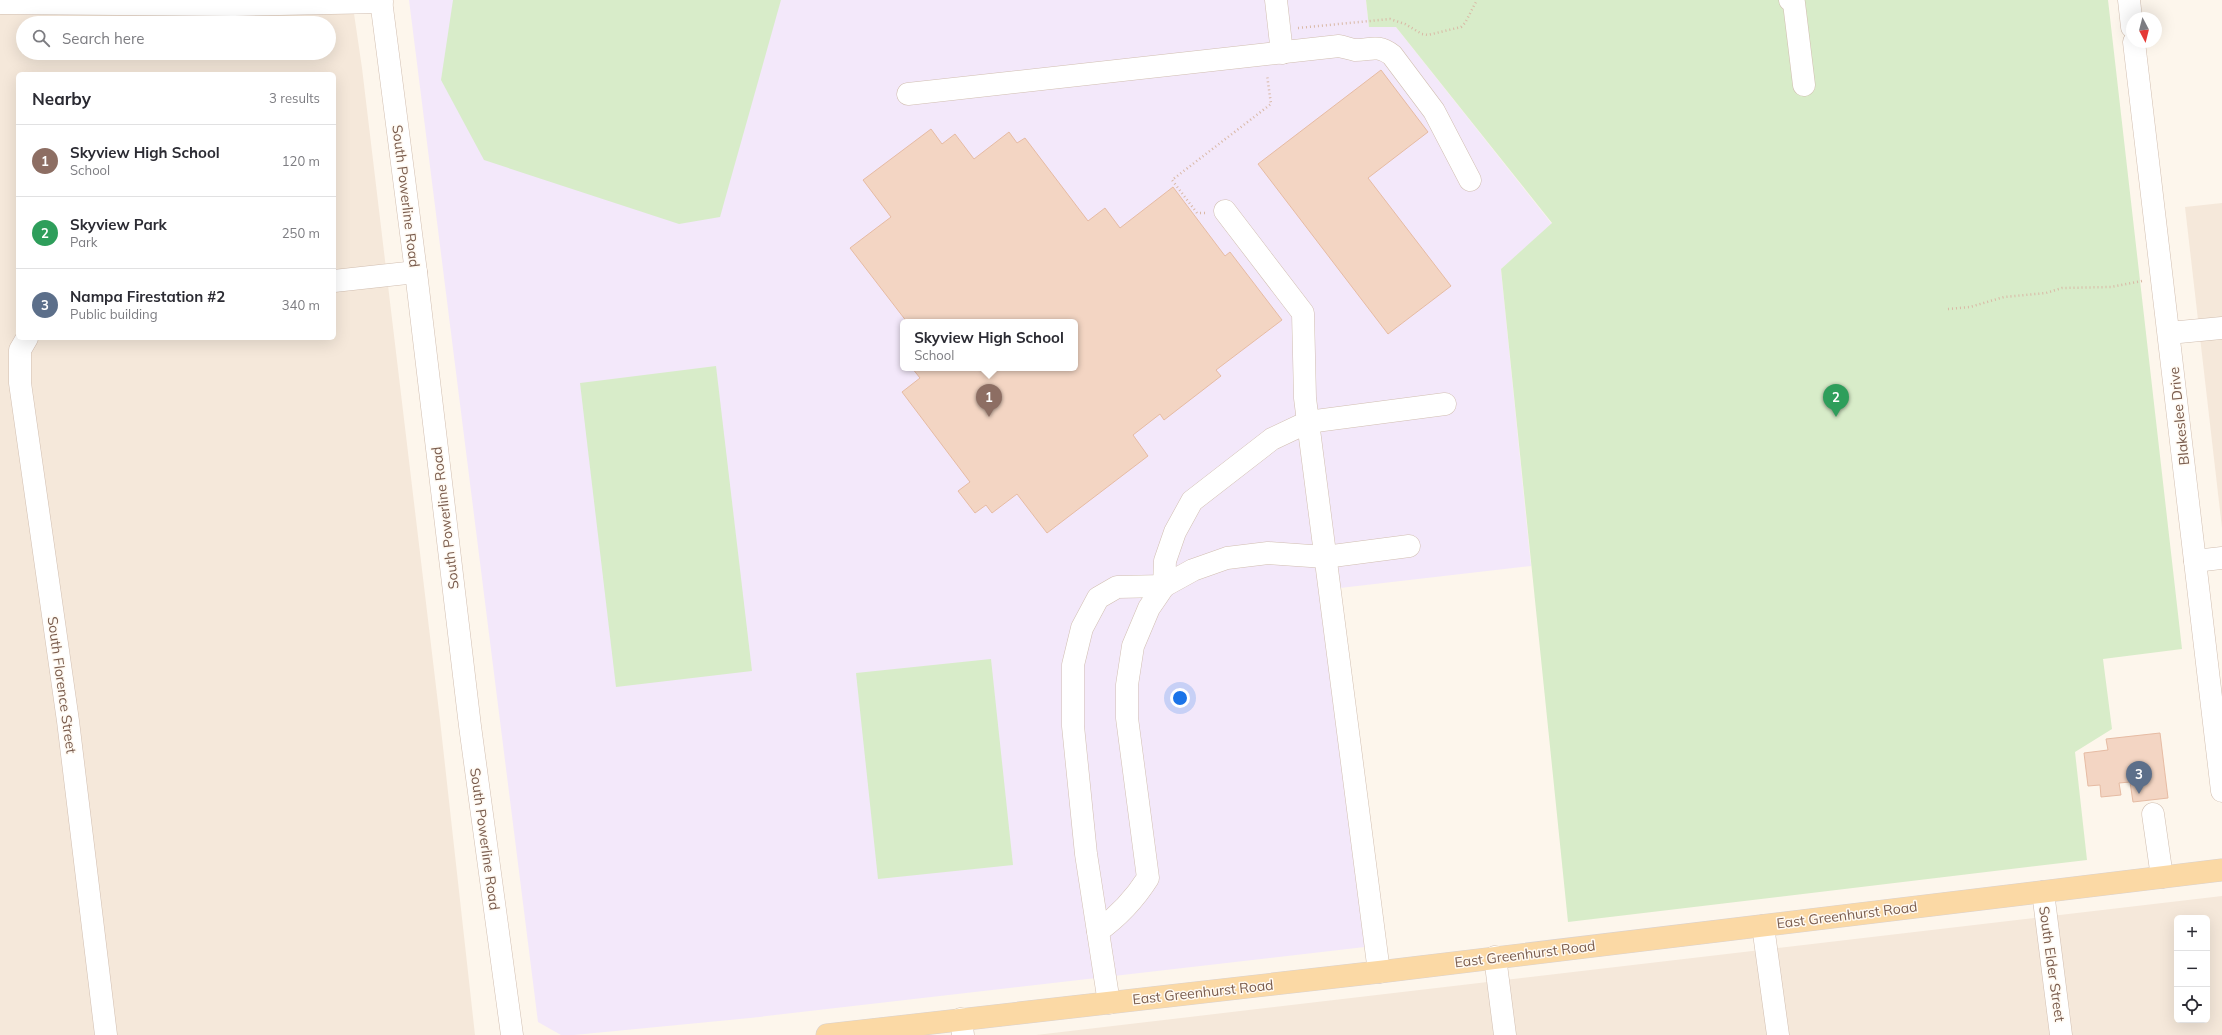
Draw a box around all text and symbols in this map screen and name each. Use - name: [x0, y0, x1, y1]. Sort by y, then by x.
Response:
- north arrow: [2126, 12, 2162, 48]
- search box: [16, 16, 336, 60]
- icon: search: [30, 27, 52, 49]
- text: Search here: [62, 29, 144, 48]
- text: Nearby: [32, 88, 91, 109]
- text: 3 results: [269, 90, 320, 106]
- street label: South Powerline Road: [388, 124, 424, 268]
- text: Skyview High School: [70, 143, 220, 162]
- text: 1: [41, 153, 49, 169]
- text: 120 m: [282, 153, 320, 169]
- text: School: [70, 162, 110, 178]
- text: Skyview Park: [70, 215, 167, 234]
- text: 2: [41, 225, 49, 241]
- text: 250 m: [282, 225, 320, 241]
- text: Park: [70, 234, 97, 250]
- text: Nampa Firestation #2: [70, 287, 225, 306]
- text: 3: [41, 297, 49, 313]
- text: 340 m: [282, 297, 320, 313]
- text: Public building: [70, 306, 158, 322]
- popup: [900, 319, 1078, 371]
- text: Skyview High School: [914, 328, 1064, 347]
- text: School: [914, 347, 954, 363]
- street label: Blakeslee Drive: [2165, 366, 2193, 466]
- pin: 1: [976, 384, 1002, 417]
- pin: 2: [1823, 384, 1849, 417]
- street label: South Powerline Road: [427, 446, 463, 590]
- street label: South Florence Street: [43, 615, 81, 755]
- your location: [1170, 688, 1190, 708]
- pin: 3: [2126, 761, 2152, 794]
- street label: South Powerline Road: [466, 767, 504, 911]
- street label: East Greenhurst Road: [1776, 897, 1918, 933]
- street label: South Elder Street: [2035, 905, 2069, 1023]
- map controls: [2174, 915, 2210, 1023]
- button: +: [2174, 915, 2210, 951]
- street label: East Greenhurst Road: [1454, 936, 1596, 972]
- button: −: [2174, 951, 2210, 987]
- street label: East Greenhurst Road: [1132, 976, 1274, 1008]
- button: locate: [2174, 987, 2210, 1023]

